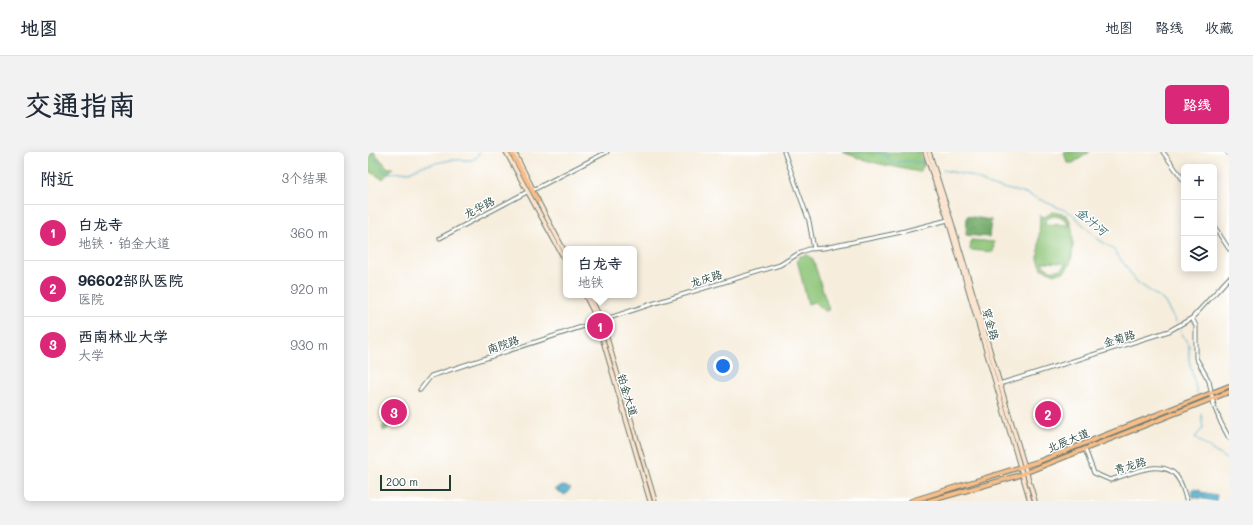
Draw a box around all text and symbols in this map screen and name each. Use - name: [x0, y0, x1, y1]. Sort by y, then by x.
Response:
- text: 地图: [20, 15, 58, 40]
- text: 地图: [1105, 18, 1133, 37]
- text: 路线: [1155, 18, 1183, 37]
- text: 收藏: [1205, 18, 1233, 37]
- button: 路线: [1165, 85, 1229, 124]
- text: 交通指南: [24, 86, 136, 122]
- map controls: [1181, 164, 1217, 272]
- button: +: [1181, 164, 1217, 200]
- text: 附近: [40, 167, 74, 189]
- text: 3个结果: [281, 169, 328, 186]
- street label: 龙华路: [461, 193, 497, 221]
- button: −: [1181, 200, 1217, 236]
- water label: 金汁河: [1073, 203, 1113, 240]
- text: 白龙寺: [78, 214, 123, 234]
- text: 1: [50, 224, 56, 241]
- text: 360 m: [290, 224, 328, 241]
- text: 地铁 · 铂金大道: [78, 234, 170, 251]
- button: layers: [1181, 236, 1217, 272]
- popup: [563, 246, 637, 298]
- text: 白龙寺: [577, 253, 623, 273]
- street label: 龙庆路: [688, 266, 724, 290]
- text: 96602部队医院: [78, 270, 183, 290]
- text: 地铁: [577, 273, 604, 290]
- text: 2: [49, 280, 57, 297]
- text: 920 m: [291, 280, 328, 297]
- text: 医院: [78, 290, 104, 307]
- street label: 穿金路: [979, 306, 1003, 342]
- pin: 1: [587, 311, 613, 341]
- text: 西南林业大学: [78, 326, 168, 346]
- street label: 金菊路: [1101, 326, 1137, 350]
- street label: 南院路: [485, 332, 521, 356]
- text: 3: [49, 336, 57, 353]
- text: 930 m: [290, 336, 328, 353]
- text: 大学: [78, 346, 104, 363]
- your location: [713, 356, 733, 376]
- street label: 铂金大道: [614, 372, 642, 418]
- pin: 3: [381, 397, 407, 427]
- pin: 2: [1035, 399, 1061, 429]
- street label: 北辰大道: [1045, 425, 1091, 455]
- street label: 青龙路: [1112, 453, 1148, 477]
- scale bar: [380, 473, 451, 492]
- text: 200 m: [386, 474, 418, 489]

